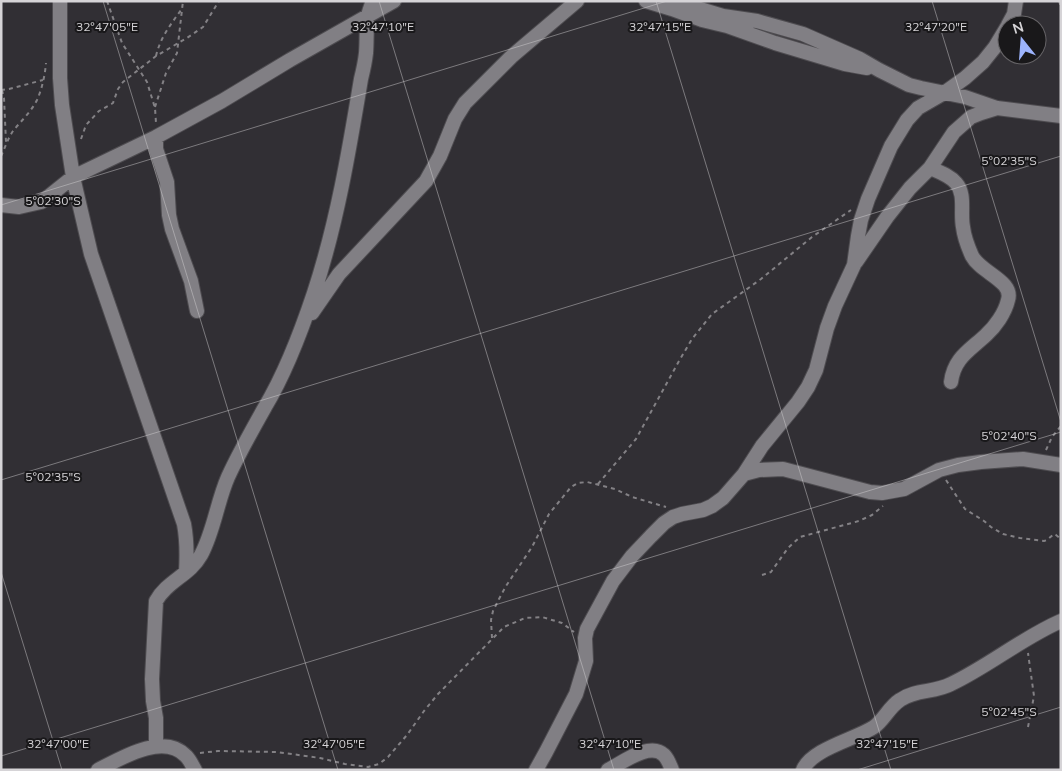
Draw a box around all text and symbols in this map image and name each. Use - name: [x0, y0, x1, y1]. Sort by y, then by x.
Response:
- north arrow: [997, 15, 1047, 65]
- text: N: [1011, 17, 1026, 38]
- text: 32°47'05"E: [76, 19, 138, 34]
- text: 32°47'10"E: [352, 19, 414, 34]
- text: 32°47'15"E: [629, 19, 691, 34]
- text: 32°47'20"E: [905, 19, 967, 34]
- text: 5°02'35"S: [981, 153, 1037, 168]
- text: 5°02'30"S: [25, 193, 81, 208]
- text: 5°02'40"S: [981, 428, 1037, 443]
- text: 5°02'35"S: [25, 469, 81, 484]
- text: 5°02'45"S: [981, 704, 1037, 719]
- text: 32°47'00"E: [27, 736, 89, 751]
- text: 32°47'05"E: [303, 736, 365, 751]
- text: 32°47'10"E: [579, 736, 641, 751]
- text: 32°47'15"E: [856, 736, 918, 751]

